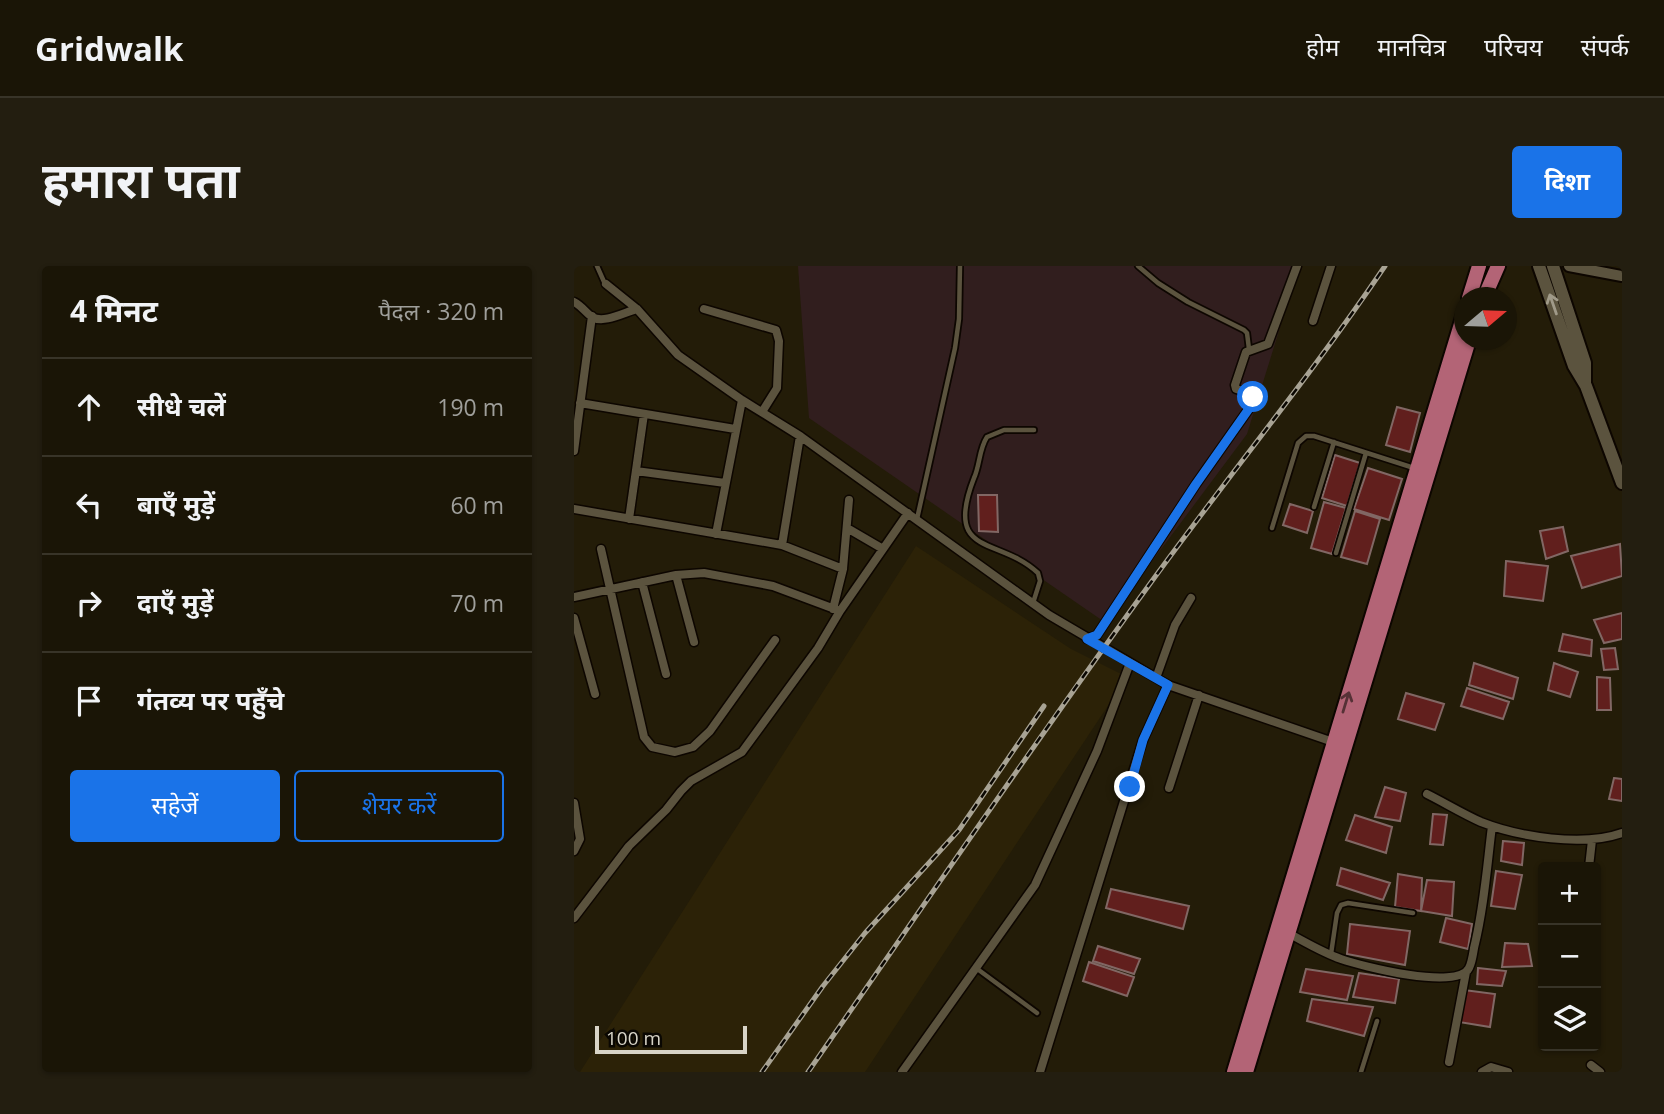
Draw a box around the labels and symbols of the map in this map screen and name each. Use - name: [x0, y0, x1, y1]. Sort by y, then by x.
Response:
- north arrow: [1454, 287, 1517, 350]
- one-way arrow: [1546, 293, 1558, 315]
- route start: [1237, 381, 1268, 412]
- one-way arrow: [1340, 691, 1353, 713]
- route end: [1114, 771, 1145, 802]
- scale bar: [595, 1023, 747, 1055]

